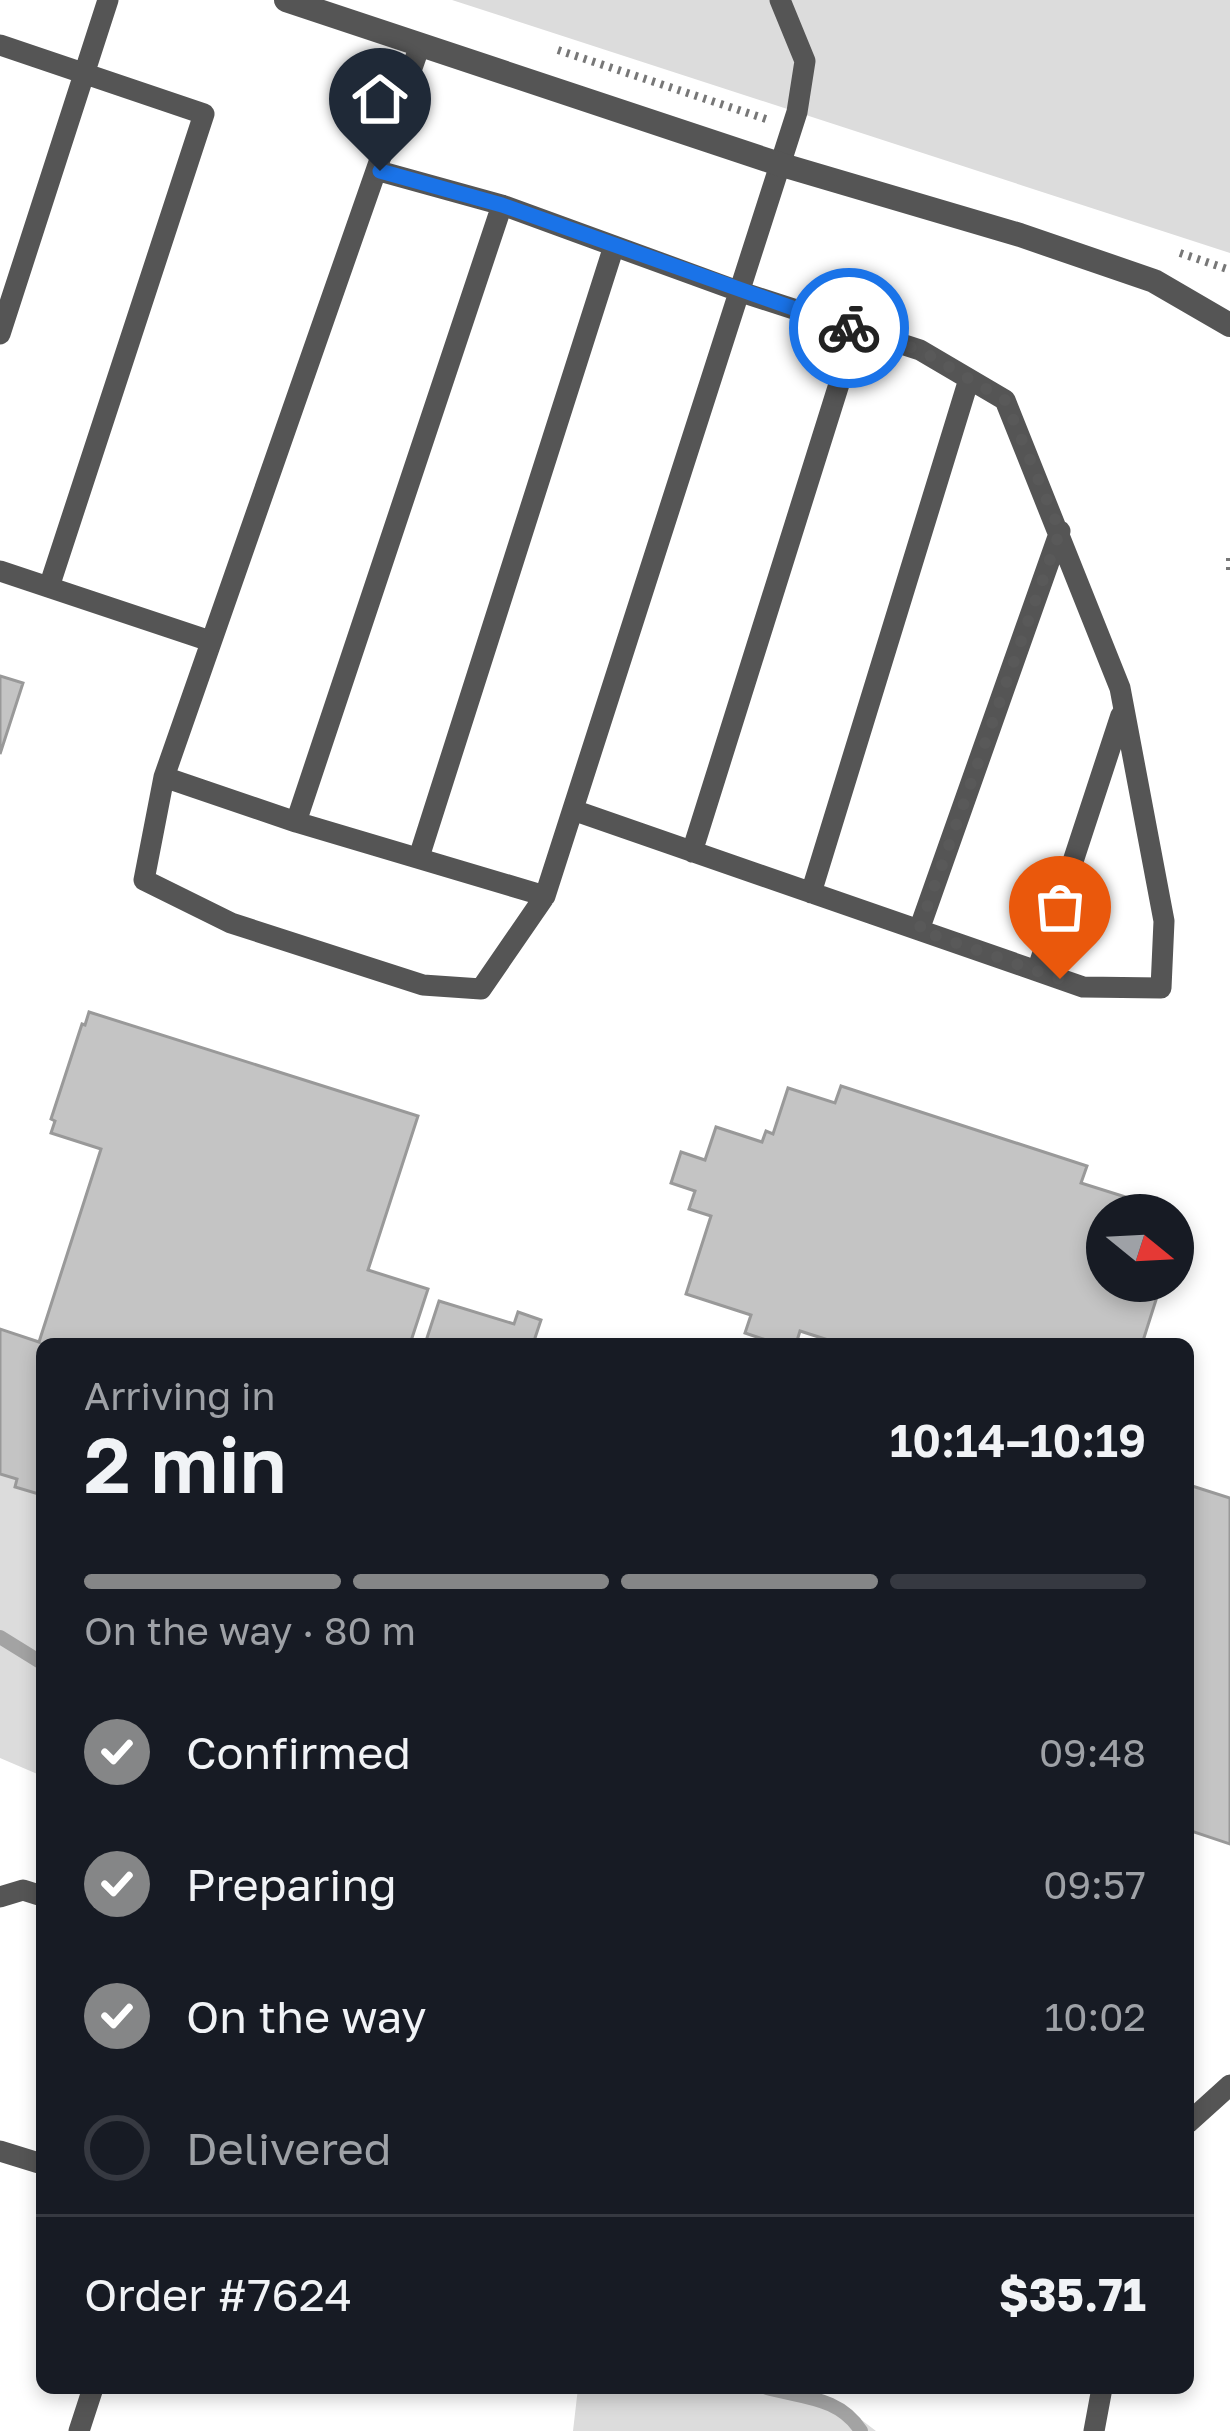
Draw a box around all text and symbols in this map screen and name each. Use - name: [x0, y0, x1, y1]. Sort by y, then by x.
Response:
- pin: [329, 48, 431, 171]
- icon: home: [347, 66, 413, 132]
- courier: [789, 268, 909, 388]
- icon: bike: [816, 295, 882, 361]
- pin: [1009, 856, 1111, 979]
- icon: bag: [1027, 874, 1093, 940]
- north arrow: [1086, 1194, 1194, 1302]
- map controls: [1086, 1194, 1194, 1302]
- text: Arriving in: [84, 1372, 275, 1419]
- text: 10:14–10:19: [890, 1413, 1146, 1467]
- text: 2 min: [84, 1417, 287, 1510]
- text: On the way · 80 m: [84, 1607, 416, 1654]
- icon: check: [84, 1719, 150, 1785]
- text: Confirmed: [186, 1725, 411, 1779]
- text: 09:48: [1039, 1729, 1146, 1776]
- icon: check: [84, 1851, 150, 1917]
- text: Preparing: [186, 1857, 397, 1911]
- text: 09:57: [1043, 1861, 1146, 1908]
- icon: check: [84, 1983, 150, 2049]
- text: On the way: [186, 1989, 427, 2043]
- text: 10:02: [1044, 1993, 1146, 2040]
- text: Delivered: [186, 2121, 391, 2175]
- text: Order #7624: [84, 2267, 352, 2321]
- text: $35.71: [999, 2267, 1146, 2321]

